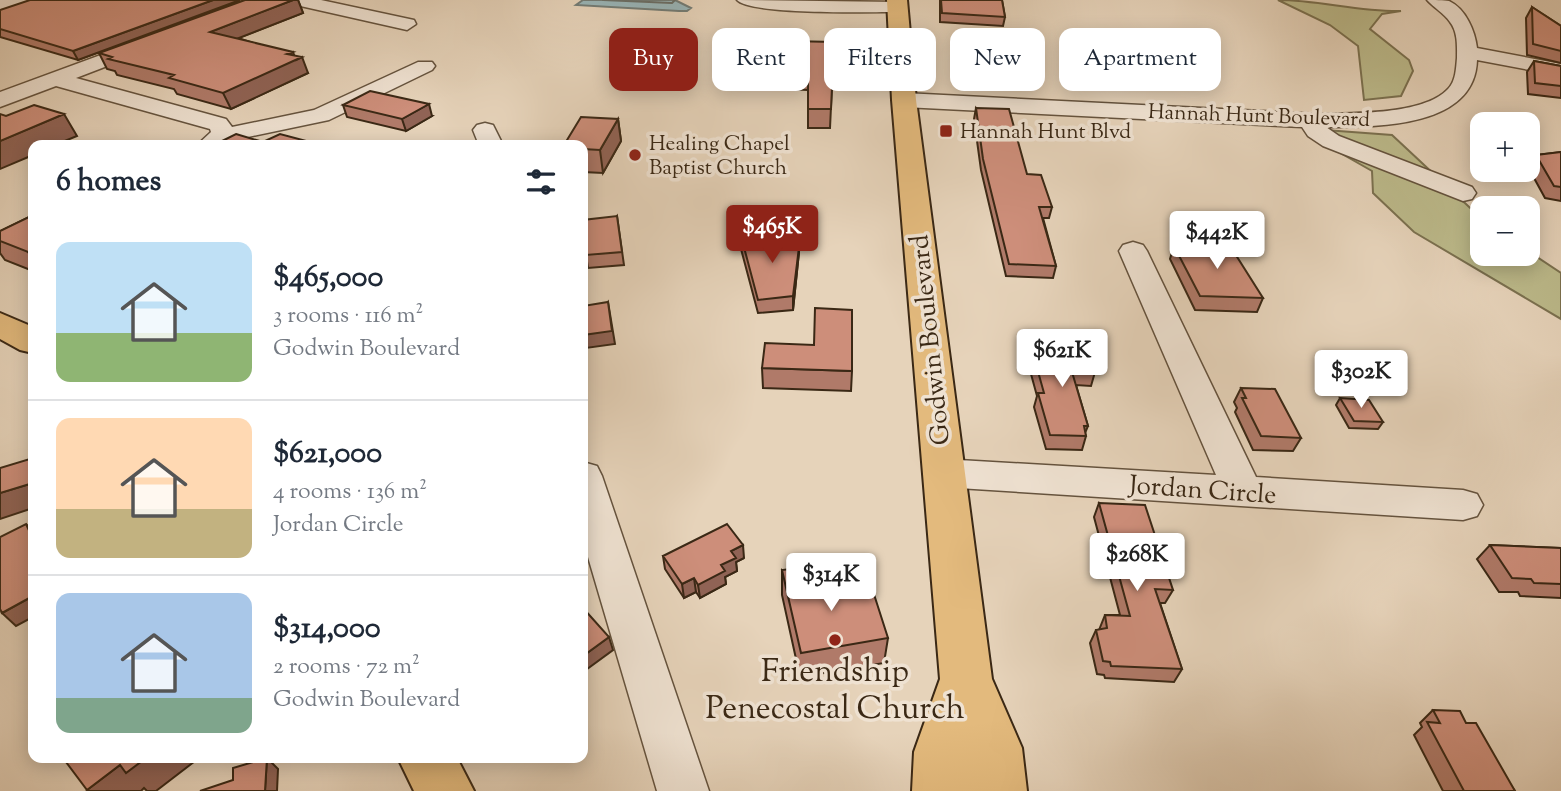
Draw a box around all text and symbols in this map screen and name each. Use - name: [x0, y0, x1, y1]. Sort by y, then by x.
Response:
- chip: Buy: [609, 28, 698, 91]
- chip: Rent: [712, 28, 810, 91]
- chip: Filters: [824, 28, 936, 91]
- chip: New: [950, 28, 1045, 91]
- chip: Apartment: [1059, 28, 1221, 91]
- street label: Hannah Hunt Boulevard: [1147, 98, 1371, 136]
- map controls: [1470, 112, 1540, 266]
- button: +: [1470, 112, 1540, 182]
- place label: Hannah Hunt Blvd: [960, 118, 1131, 148]
- marker: Hannah Hunt Blvd: [938, 123, 954, 139]
- place label: Healing Chapel Baptist Church: [649, 130, 790, 184]
- marker: Healing Chapel Baptist Church: [627, 147, 643, 163]
- text: 6 homes: [56, 161, 161, 204]
- icon: filters: [522, 163, 560, 201]
- button: −: [1470, 196, 1540, 266]
- pin: $465K: [723, 205, 821, 265]
- text: $465K: [742, 211, 802, 244]
- pin: $442K: [1168, 212, 1266, 271]
- text: $442K: [1186, 217, 1248, 250]
- street label: Godwin Boulevard: [902, 232, 961, 447]
- text: $465,000: [273, 257, 383, 300]
- icon: home: [112, 270, 196, 354]
- text: 3 rooms · 116 m²: [273, 300, 423, 333]
- pin: $621K: [1013, 330, 1111, 389]
- text: Godwin Boulevard: [273, 333, 460, 366]
- text: $621K: [1033, 335, 1091, 368]
- pin: $302K: [1312, 350, 1410, 410]
- text: $302K: [1331, 356, 1391, 389]
- text: $621,000: [273, 433, 382, 476]
- icon: home: [112, 446, 196, 530]
- street label: Jordan Circle: [1126, 468, 1278, 515]
- text: 4 rooms · 136 m²: [273, 476, 427, 509]
- text: Jordan Circle: [273, 509, 403, 542]
- pin: $268K: [1088, 534, 1186, 593]
- text: $268K: [1106, 539, 1168, 572]
- pin: $314K: [782, 554, 880, 613]
- text: $314K: [802, 559, 860, 592]
- text: $314,000: [273, 608, 381, 651]
- icon: home: [112, 621, 196, 705]
- marker: Friendship Penecostal Church: [827, 632, 843, 648]
- place label: Friendship Penecostal Church: [706, 650, 965, 733]
- text: 2 rooms · 72 m²: [273, 651, 420, 684]
- text: Godwin Boulevard: [273, 684, 460, 717]

